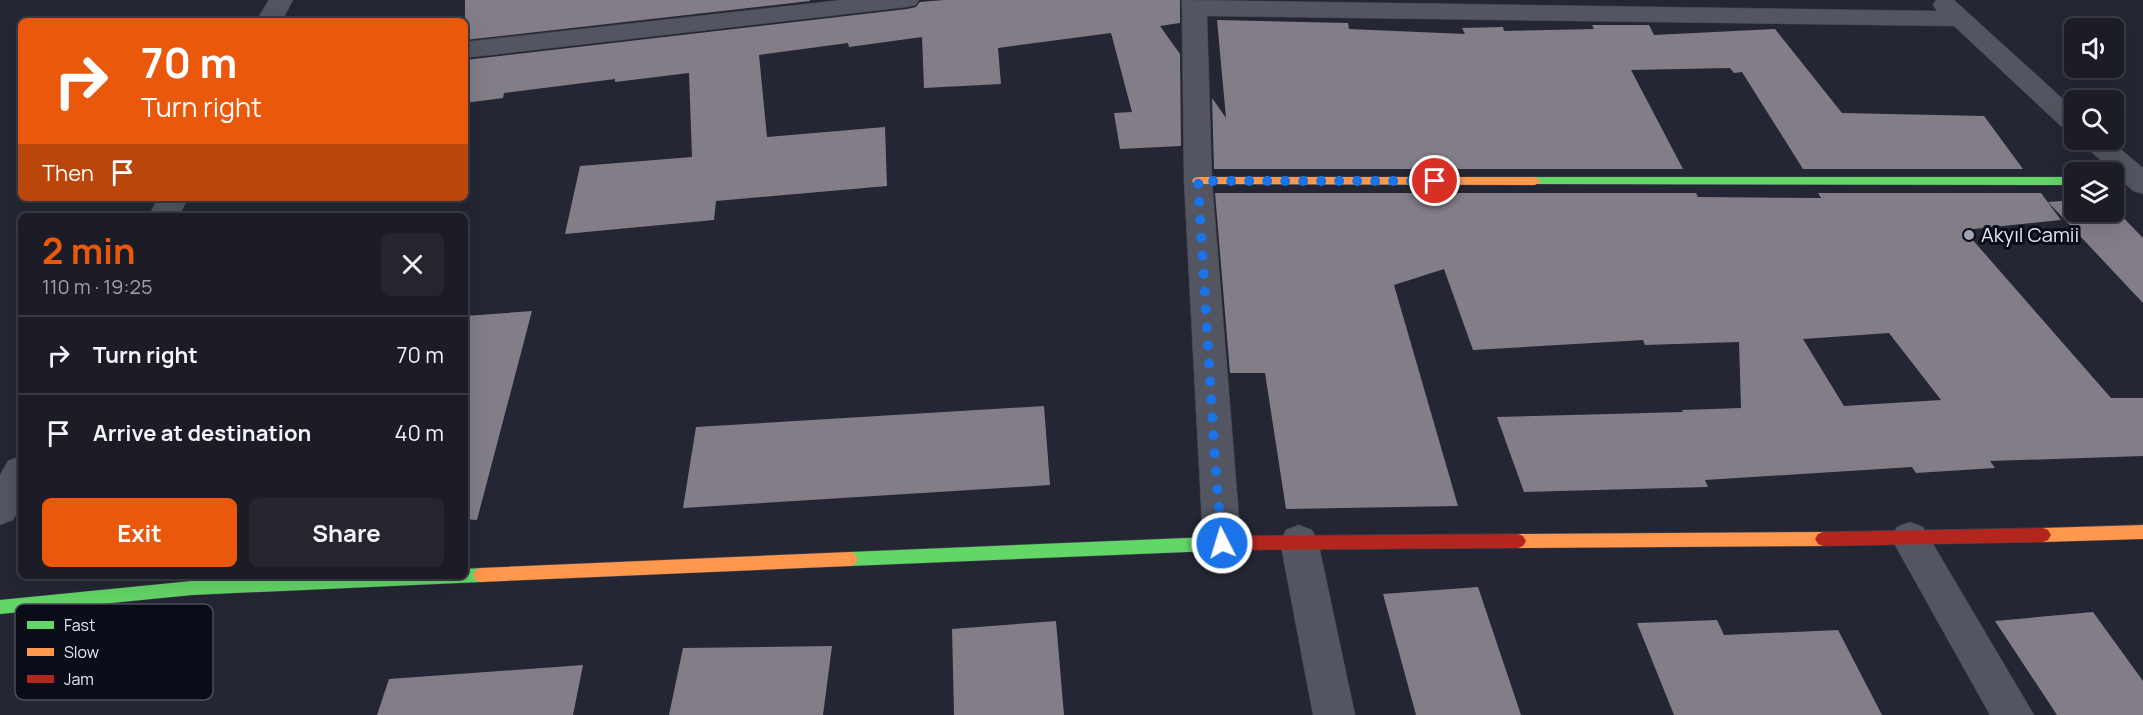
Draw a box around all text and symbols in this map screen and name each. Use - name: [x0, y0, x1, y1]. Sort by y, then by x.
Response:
- map controls: [2064, 18, 2124, 222]
- button: sound: [2064, 18, 2124, 78]
- text: 70 m: [141, 33, 237, 91]
- icon: right: [42, 42, 120, 120]
- text: Turn right: [141, 88, 262, 125]
- button: search: [2064, 90, 2124, 150]
- pin: [1409, 155, 1460, 206]
- icon: arrive: [106, 156, 139, 189]
- text: Then: [42, 158, 94, 188]
- button: layers: [2064, 162, 2124, 222]
- icon: arrive: [1418, 164, 1451, 197]
- place label: Akyıl Camii: [1981, 221, 2079, 248]
- text: 2 min: [42, 226, 136, 275]
- marker: Akyıl Camii: [1962, 228, 1976, 242]
- button: close: [381, 233, 444, 296]
- text: 110 m · 19:25: [42, 273, 152, 300]
- icon: right: [42, 339, 75, 372]
- text: Turn right: [93, 340, 198, 370]
- text: 70 m: [396, 340, 444, 370]
- icon: arrive: [42, 417, 75, 450]
- text: Arrive at destination: [93, 418, 311, 448]
- text: 40 m: [395, 418, 444, 448]
- button: Exit: [42, 498, 237, 567]
- button: Share: [249, 498, 444, 567]
- position arrow: [1190, 511, 1254, 575]
- legend: [15, 604, 213, 700]
- text: Fast: [64, 614, 95, 636]
- text: Slow: [64, 641, 99, 663]
- text: Jam: [64, 668, 94, 690]

